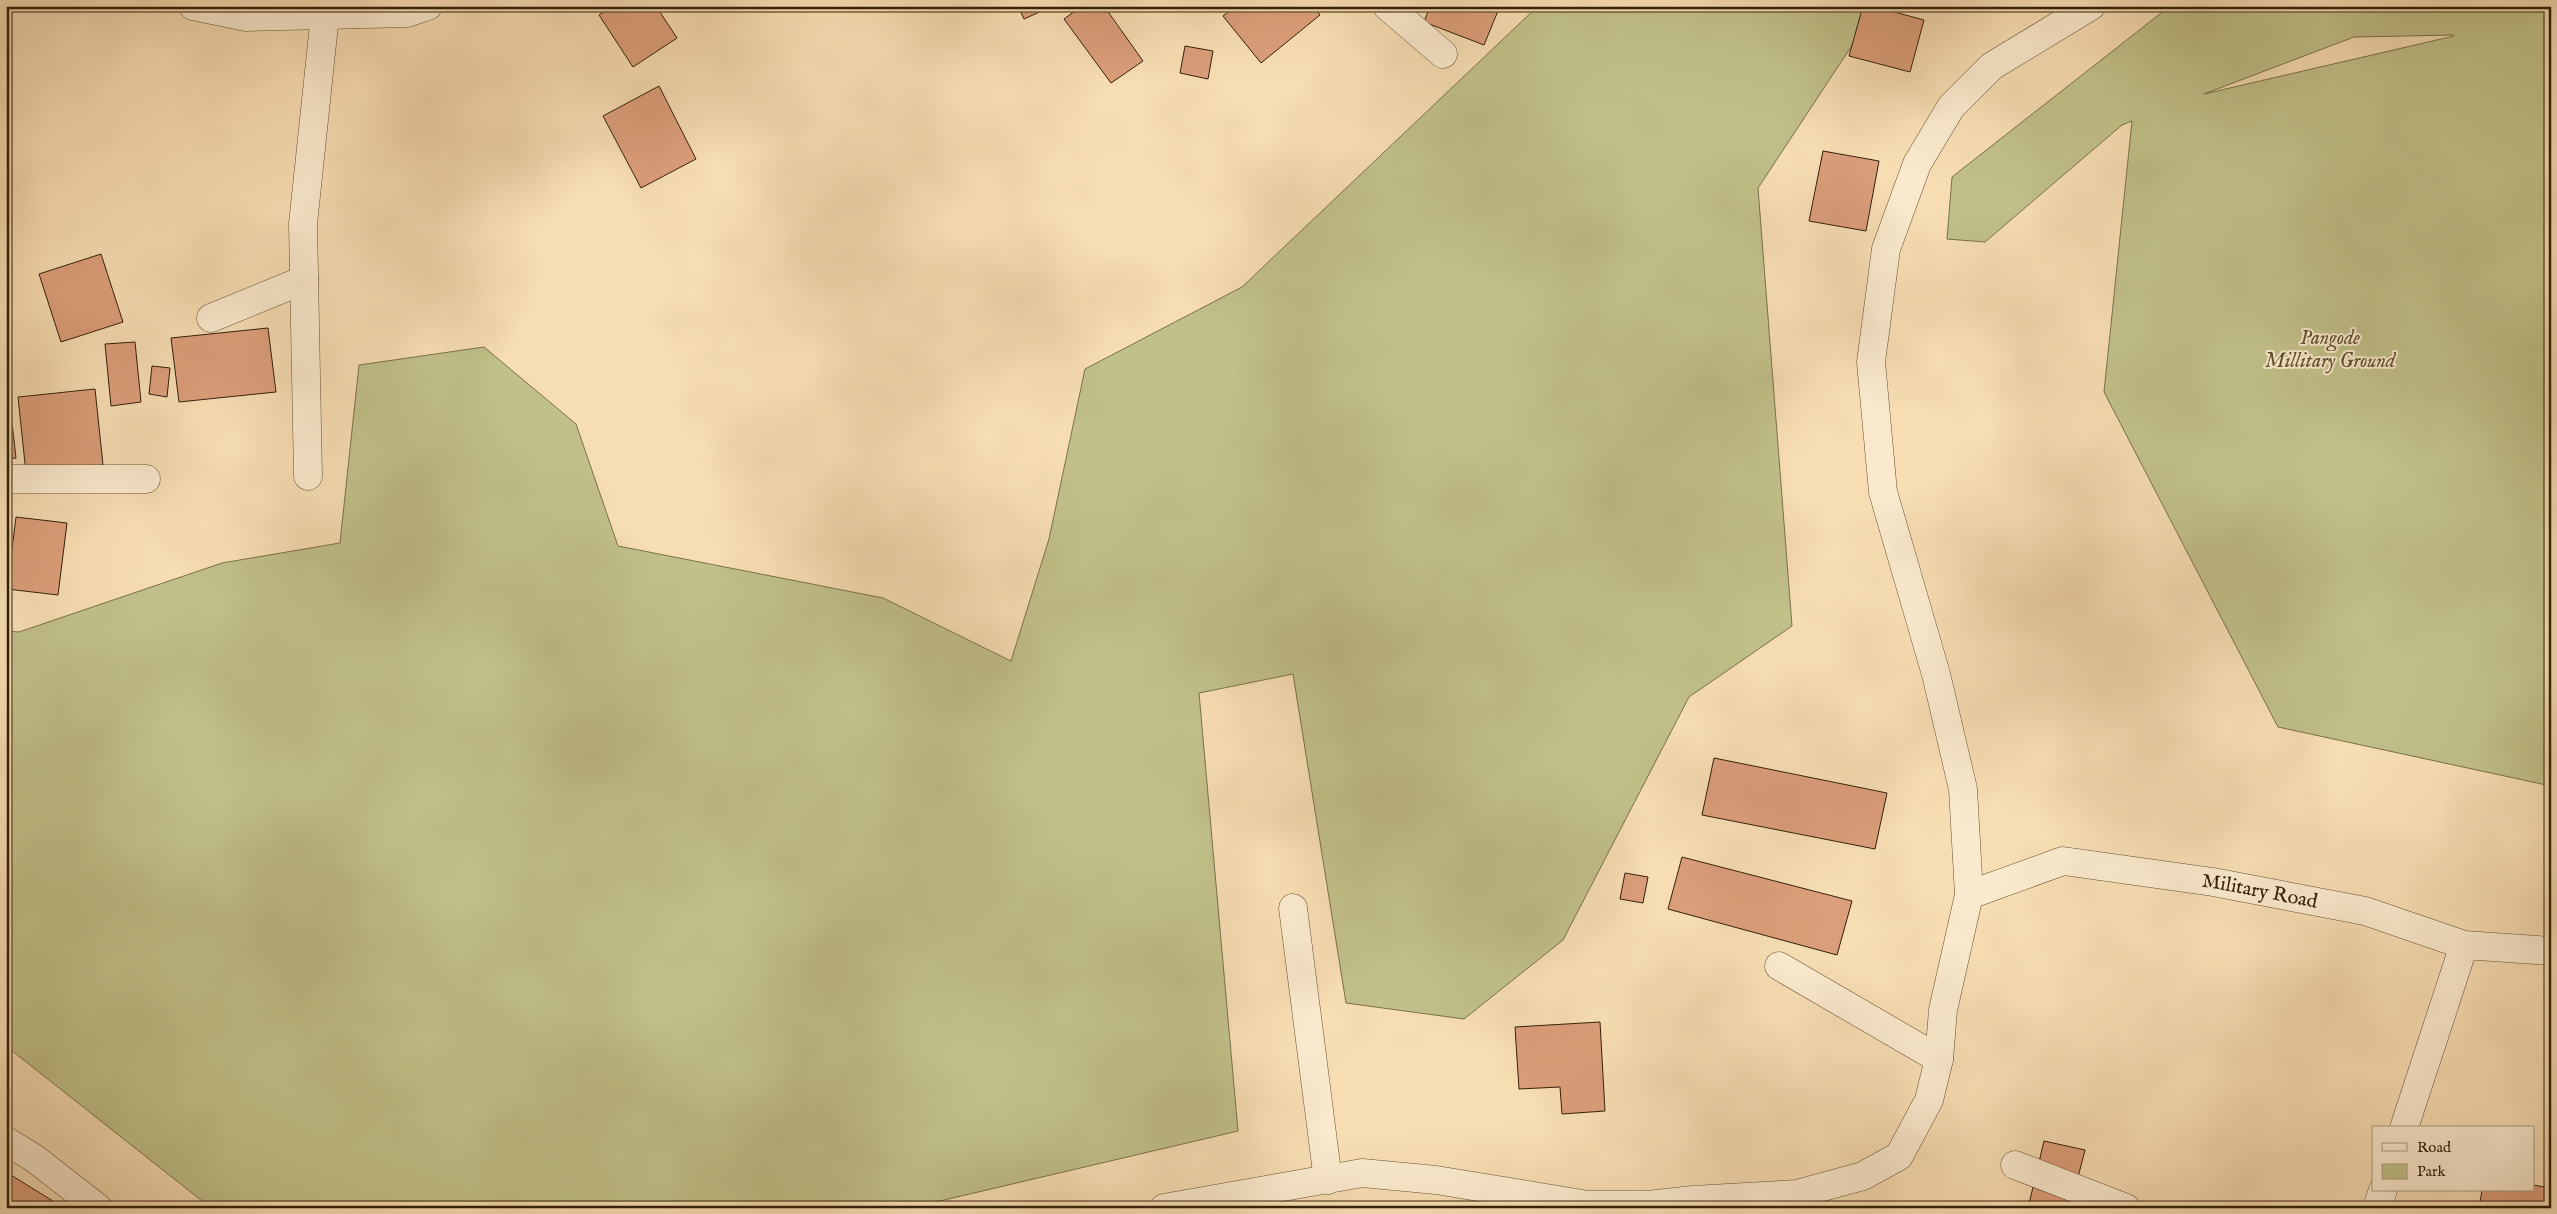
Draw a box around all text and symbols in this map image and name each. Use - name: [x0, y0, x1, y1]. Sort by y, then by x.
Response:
- park label: Pangode Millitary Ground: [2265, 326, 2397, 374]
- street label: Military Road: [2200, 868, 2320, 914]
- legend: [2372, 1126, 2534, 1192]
- text: Road: [2417, 1138, 2452, 1157]
- text: Park: [2417, 1162, 2447, 1181]

